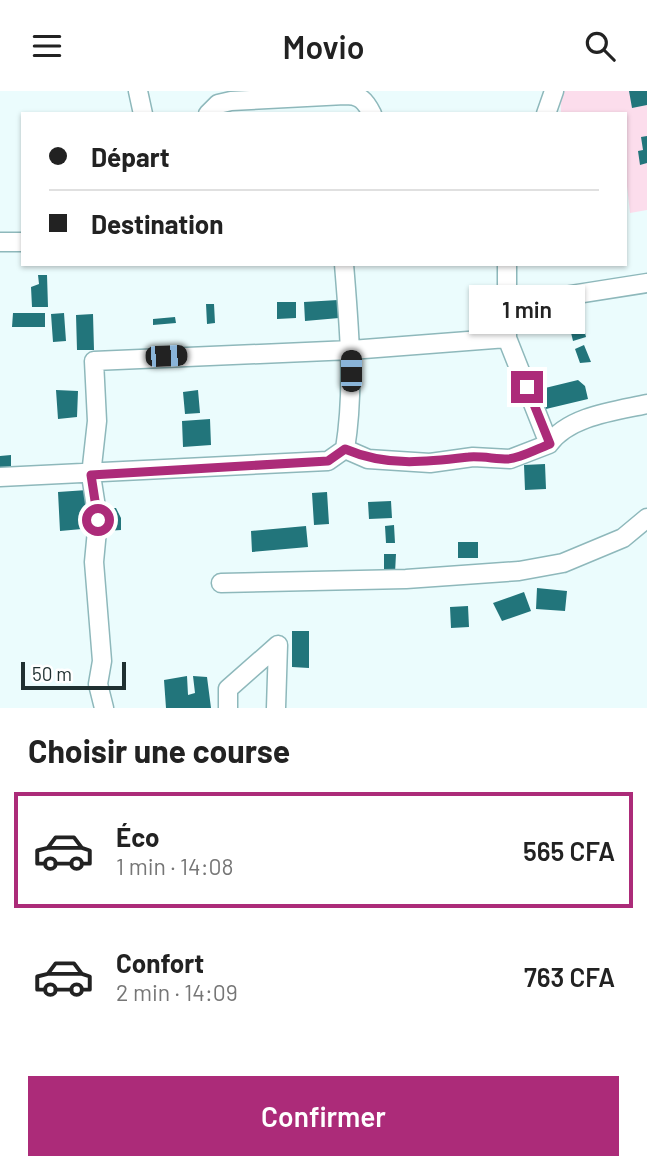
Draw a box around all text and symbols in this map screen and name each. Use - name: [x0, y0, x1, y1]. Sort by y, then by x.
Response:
- icon: menu: [28, 27, 66, 65]
- text: Movio: [283, 27, 364, 65]
- icon: search: [581, 27, 619, 65]
- text: Départ: [91, 141, 170, 172]
- text: Destination: [91, 208, 224, 239]
- callout: 1 min: [469, 285, 585, 335]
- text: 1 min: [502, 295, 552, 323]
- car: [145, 345, 188, 367]
- car: [341, 350, 362, 392]
- route end: [511, 371, 543, 403]
- route start: [82, 504, 114, 536]
- scale bar: [21, 659, 126, 691]
- text: 50 m: [32, 662, 72, 685]
- text: Choisir une course: [28, 731, 290, 769]
- icon: car: [32, 819, 95, 882]
- text: Éco: [116, 821, 159, 852]
- text: 565 CFA: [523, 835, 615, 866]
- text: 1 min · 14:08: [116, 852, 233, 880]
- icon: car: [32, 945, 95, 1008]
- text: Confort: [116, 947, 204, 978]
- text: 763 CFA: [524, 961, 615, 992]
- text: 2 min · 14:09: [116, 978, 238, 1006]
- button: Confirmer: [28, 1076, 619, 1156]

